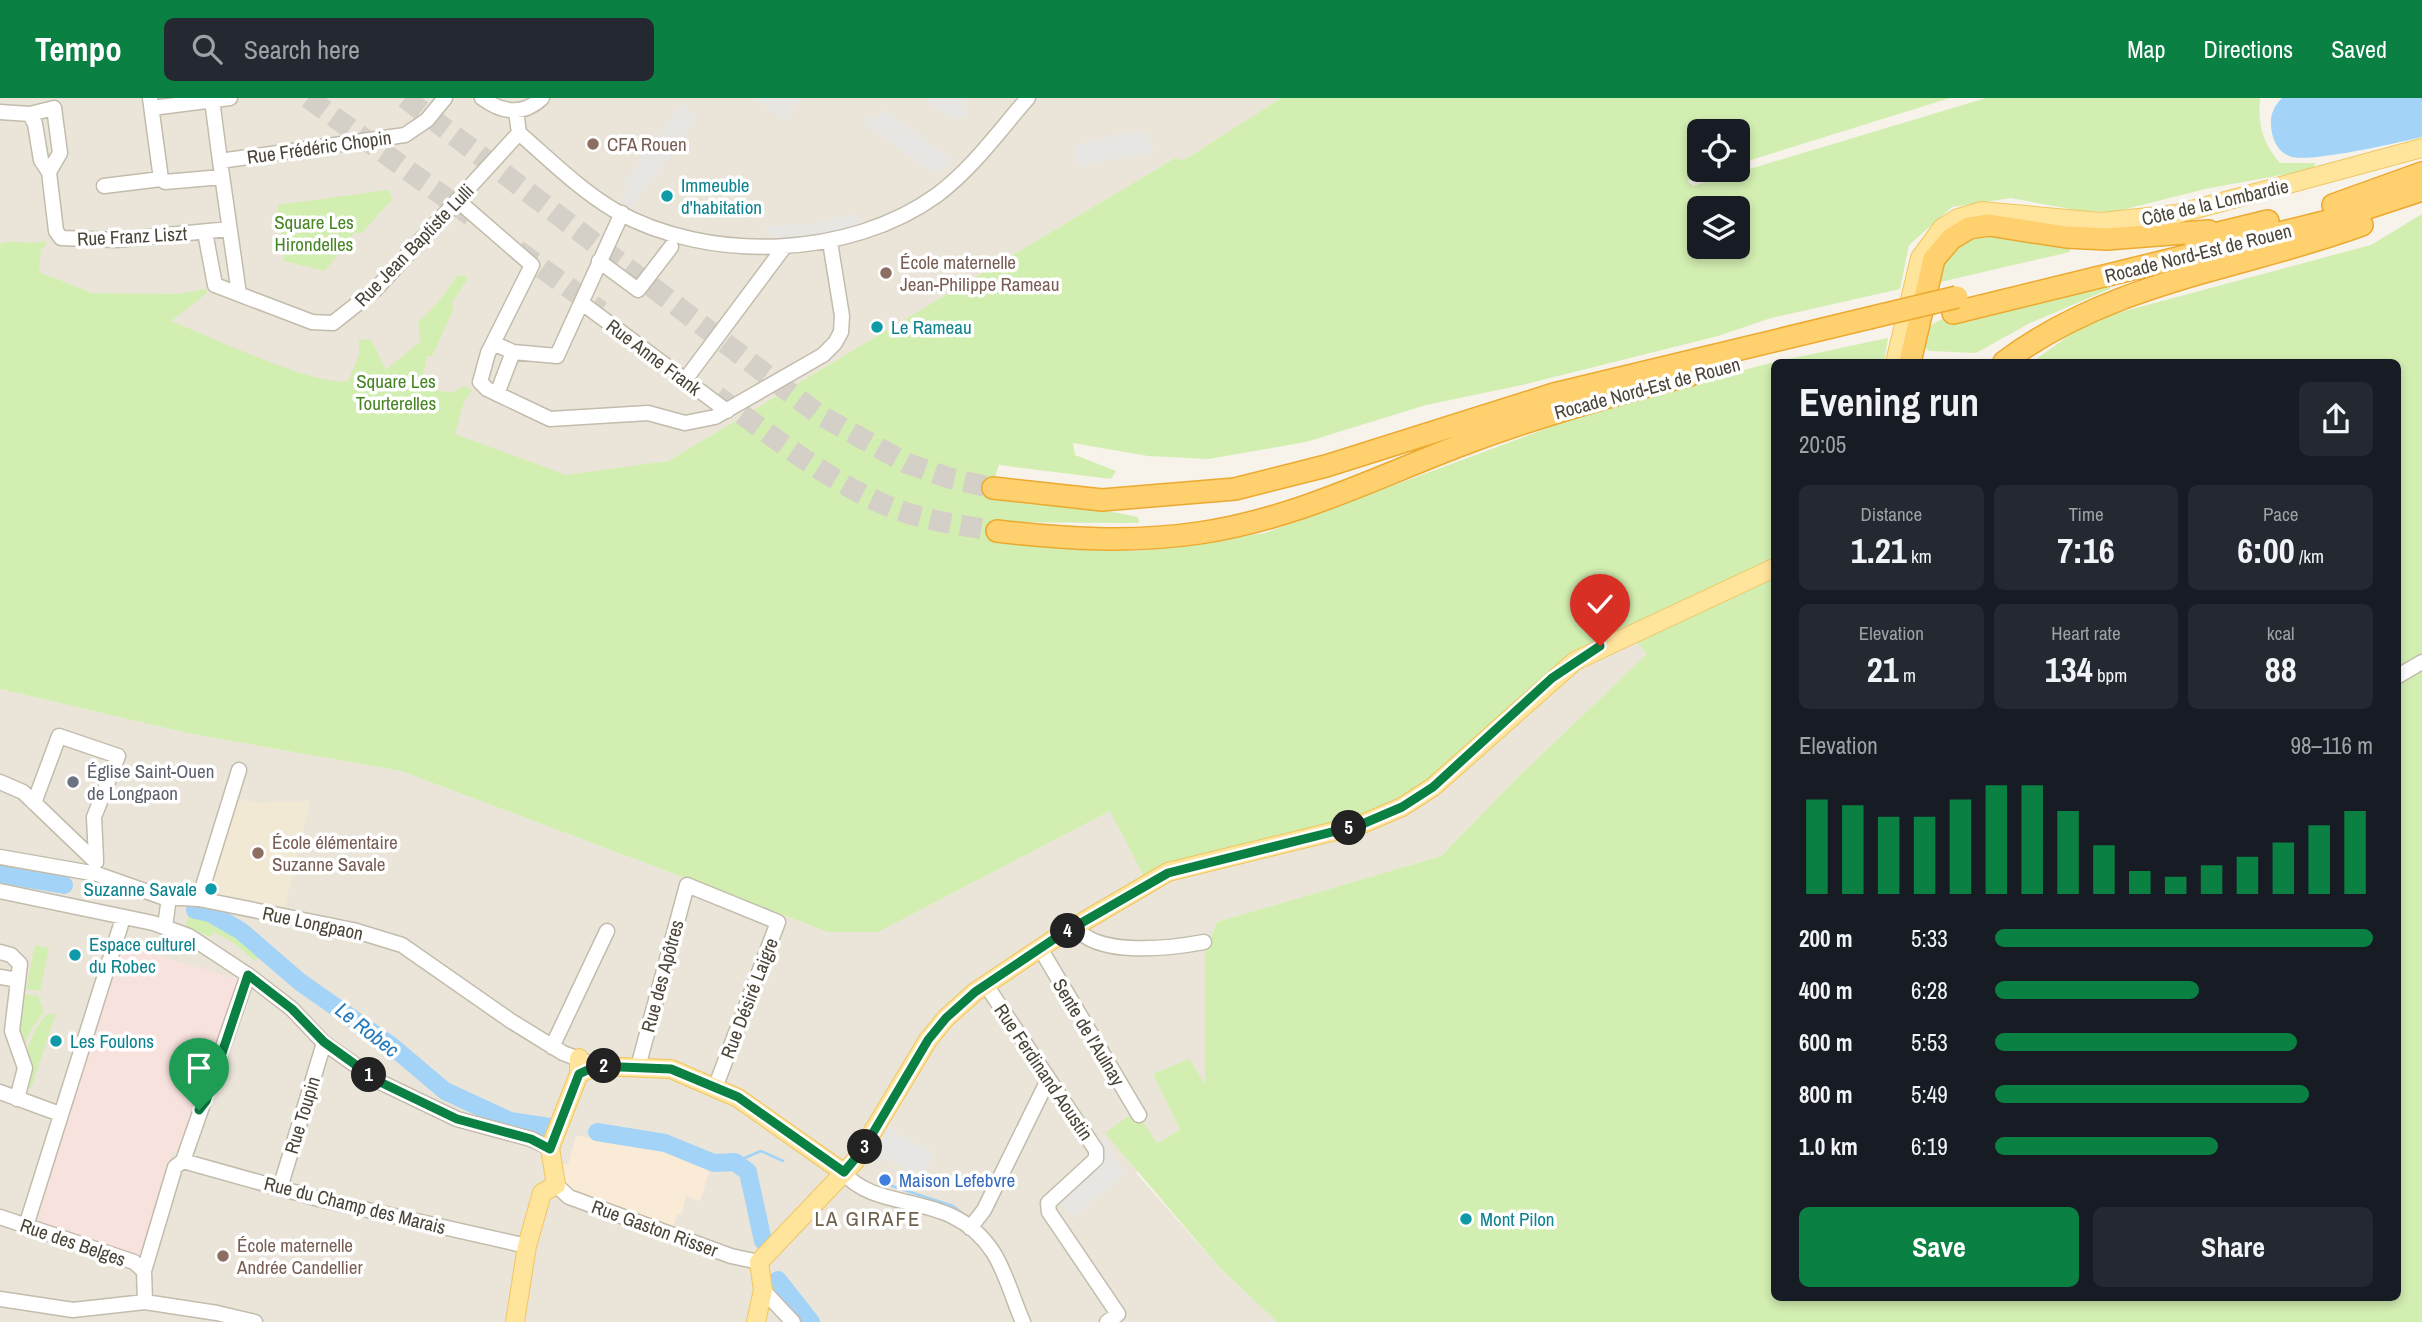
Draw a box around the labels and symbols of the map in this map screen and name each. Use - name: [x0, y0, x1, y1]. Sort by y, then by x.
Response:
- street label: Rue Frédéric Chopin: [245, 124, 393, 170]
- place label: CFA Rouen: [607, 131, 687, 157]
- marker: CFA Rouen: [585, 136, 601, 152]
- place label: Immeuble d'habitation: [681, 172, 762, 220]
- street label: Côte de la Lombardie: [2139, 172, 2291, 232]
- street label: Rue Jean Baptiste Lulli: [349, 178, 479, 312]
- marker: Immeuble d'habitation: [659, 188, 675, 204]
- park label: Square Les Hirondelles: [274, 209, 354, 257]
- street label: Rocade Nord-Est de Rouen: [2102, 217, 2294, 289]
- street label: Rue Franz Liszt: [76, 220, 188, 252]
- place label: École maternelle Jean-Philippe Rameau: [900, 249, 1059, 297]
- marker: École maternelle Jean-Philippe Rameau: [878, 265, 894, 281]
- street label: Rue Anne Frank: [601, 313, 707, 401]
- place label: Le Rameau: [891, 314, 972, 340]
- marker: Le Rameau: [869, 319, 885, 335]
- street label: Rocade Nord-Est de Rouen: [1551, 351, 1743, 425]
- park label: Square Les Tourterelles: [356, 368, 436, 416]
- pin: [1570, 574, 1630, 646]
- place label: Église Saint-Ouen de Longpaon: [87, 758, 214, 806]
- marker: Église Saint-Ouen de Longpaon: [65, 774, 81, 790]
- pin: 5: [1332, 810, 1366, 846]
- place label: École élémentaire Suzanne Savale: [272, 829, 398, 877]
- marker: École élémentaire Suzanne Savale: [250, 845, 266, 861]
- place label: Suzanne Savale: [84, 876, 197, 902]
- marker: Suzanne Savale: [203, 881, 219, 897]
- street label: Rue Longpaon: [260, 900, 366, 946]
- pin: 4: [1050, 914, 1086, 948]
- street label: Rue des Apôtres: [635, 917, 690, 1035]
- place label: Espace culturel du Robec: [89, 931, 196, 979]
- street label: Rue Désiré Laigre: [714, 934, 784, 1062]
- marker: Espace culturel du Robec: [67, 947, 83, 963]
- street label: Sente de l'Aulnay: [1047, 974, 1131, 1091]
- water label: Le Robec: [329, 995, 406, 1064]
- street label: Rue Ferdinand Aoustin: [989, 999, 1099, 1145]
- place label: Les Foulons: [70, 1028, 154, 1054]
- marker: Les Foulons: [48, 1033, 64, 1049]
- pin: [169, 1038, 229, 1110]
- pin: 2: [586, 1048, 622, 1084]
- pin: 1: [352, 1058, 386, 1093]
- street label: Rue Toupin: [278, 1073, 326, 1157]
- pin: 3: [848, 1130, 882, 1164]
- place label: Maison Lefebvre: [899, 1167, 1015, 1193]
- street label: Rue du Champ des Marais: [262, 1170, 449, 1240]
- marker: Maison Lefebvre: [877, 1172, 893, 1188]
- street label: Rue Gaston Risser: [588, 1193, 722, 1263]
- district label: LA GIRAFE: [814, 1204, 922, 1233]
- place label: Mont Pilon: [1480, 1206, 1554, 1232]
- marker: Mont Pilon: [1458, 1211, 1474, 1227]
- street label: Rue des Belges: [17, 1212, 129, 1272]
- place label: École maternelle Andrée Candellier: [236, 1232, 363, 1280]
- marker: École maternelle Andrée Candellier: [215, 1248, 231, 1264]

